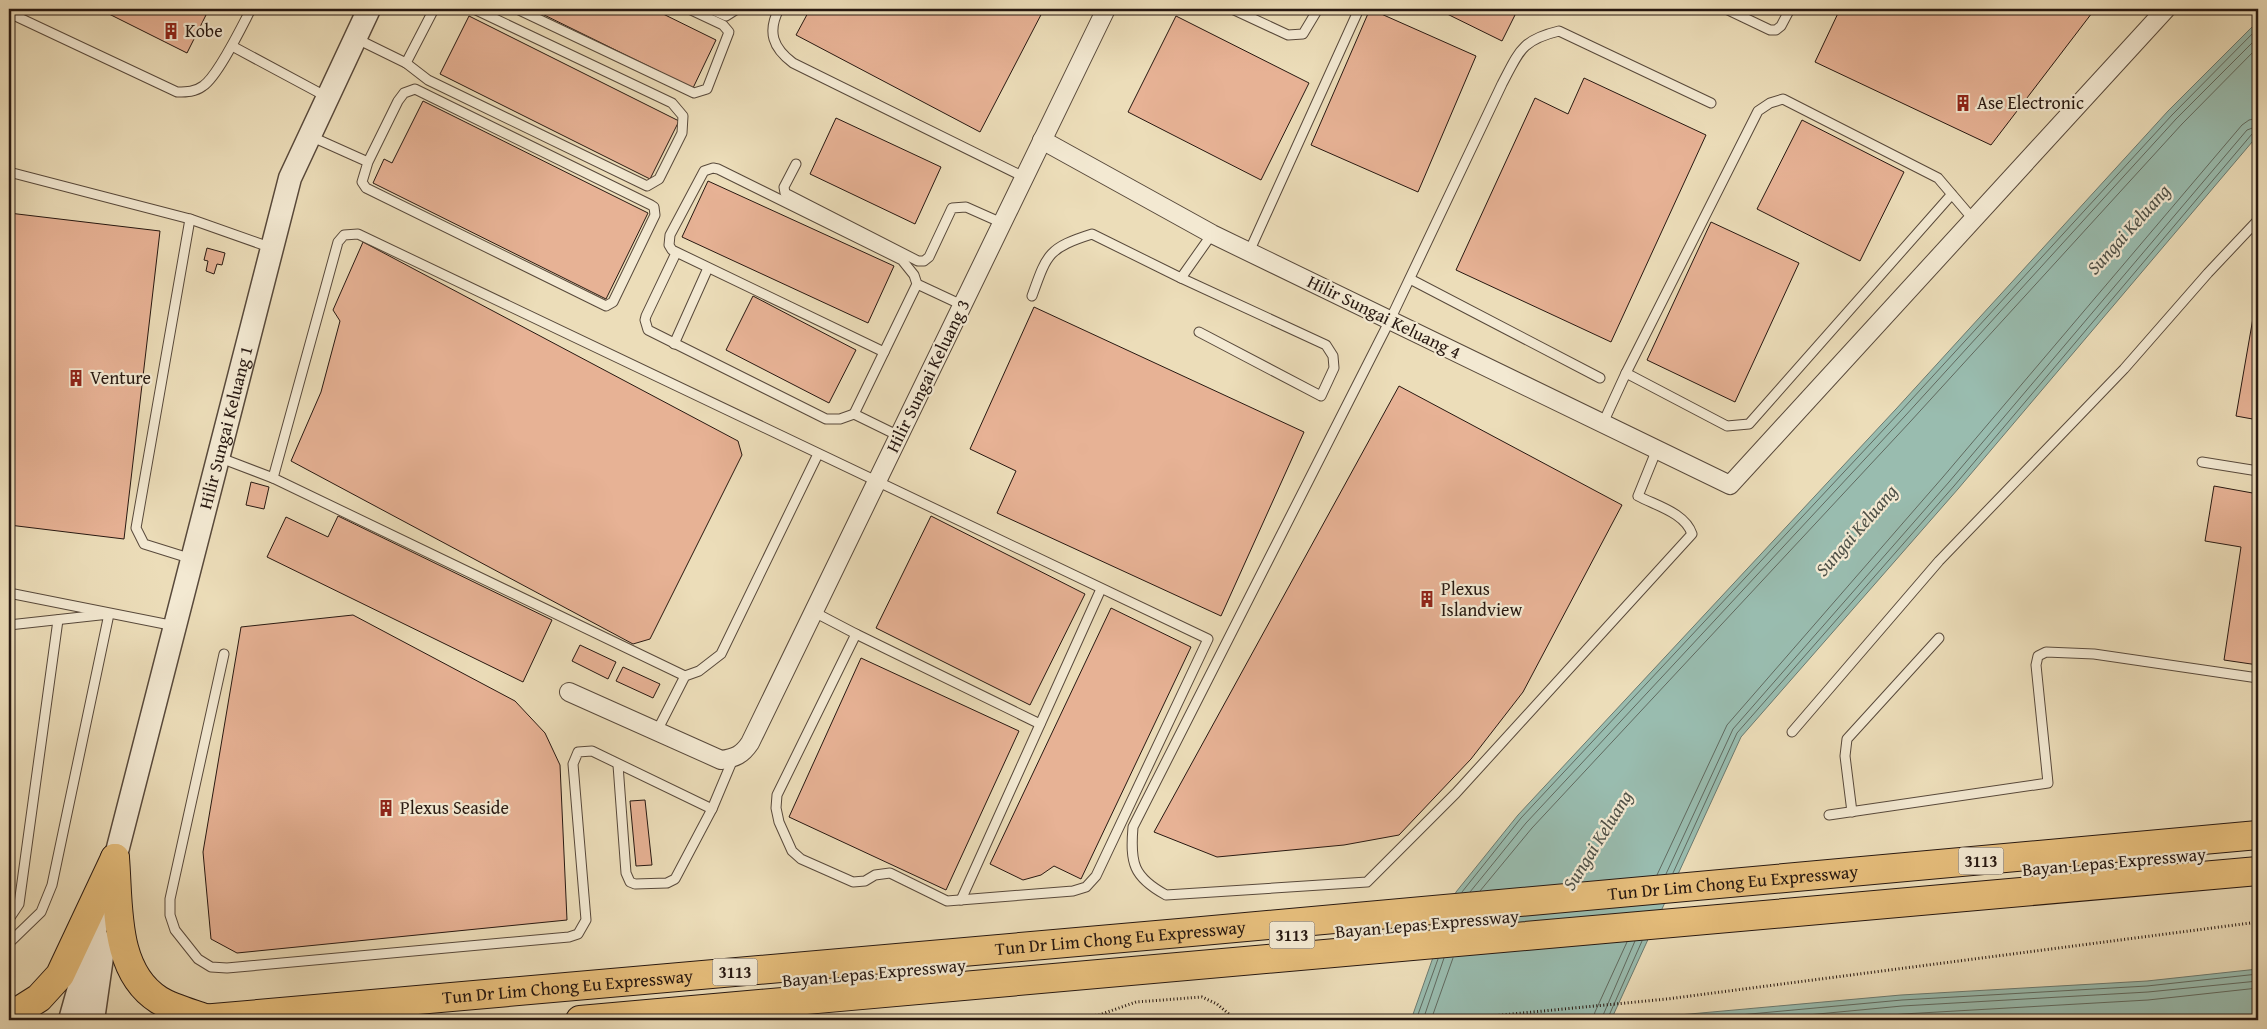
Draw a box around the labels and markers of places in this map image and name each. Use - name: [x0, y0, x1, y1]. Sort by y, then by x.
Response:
- place label: Kobe: [185, 17, 223, 44]
- building icon: Kobe: [161, 21, 181, 41]
- place label: Ase Electronic: [1977, 89, 2084, 116]
- building icon: Ase Electronic: [1953, 93, 1973, 113]
- place label: Venture: [90, 364, 151, 391]
- building icon: Venture: [66, 368, 86, 388]
- place label: Plexus Islandview: [1441, 575, 1522, 623]
- building icon: Plexus Islandview: [1417, 589, 1437, 609]
- place label: Plexus Seaside: [400, 794, 509, 821]
- building icon: Plexus Seaside: [376, 798, 396, 818]

